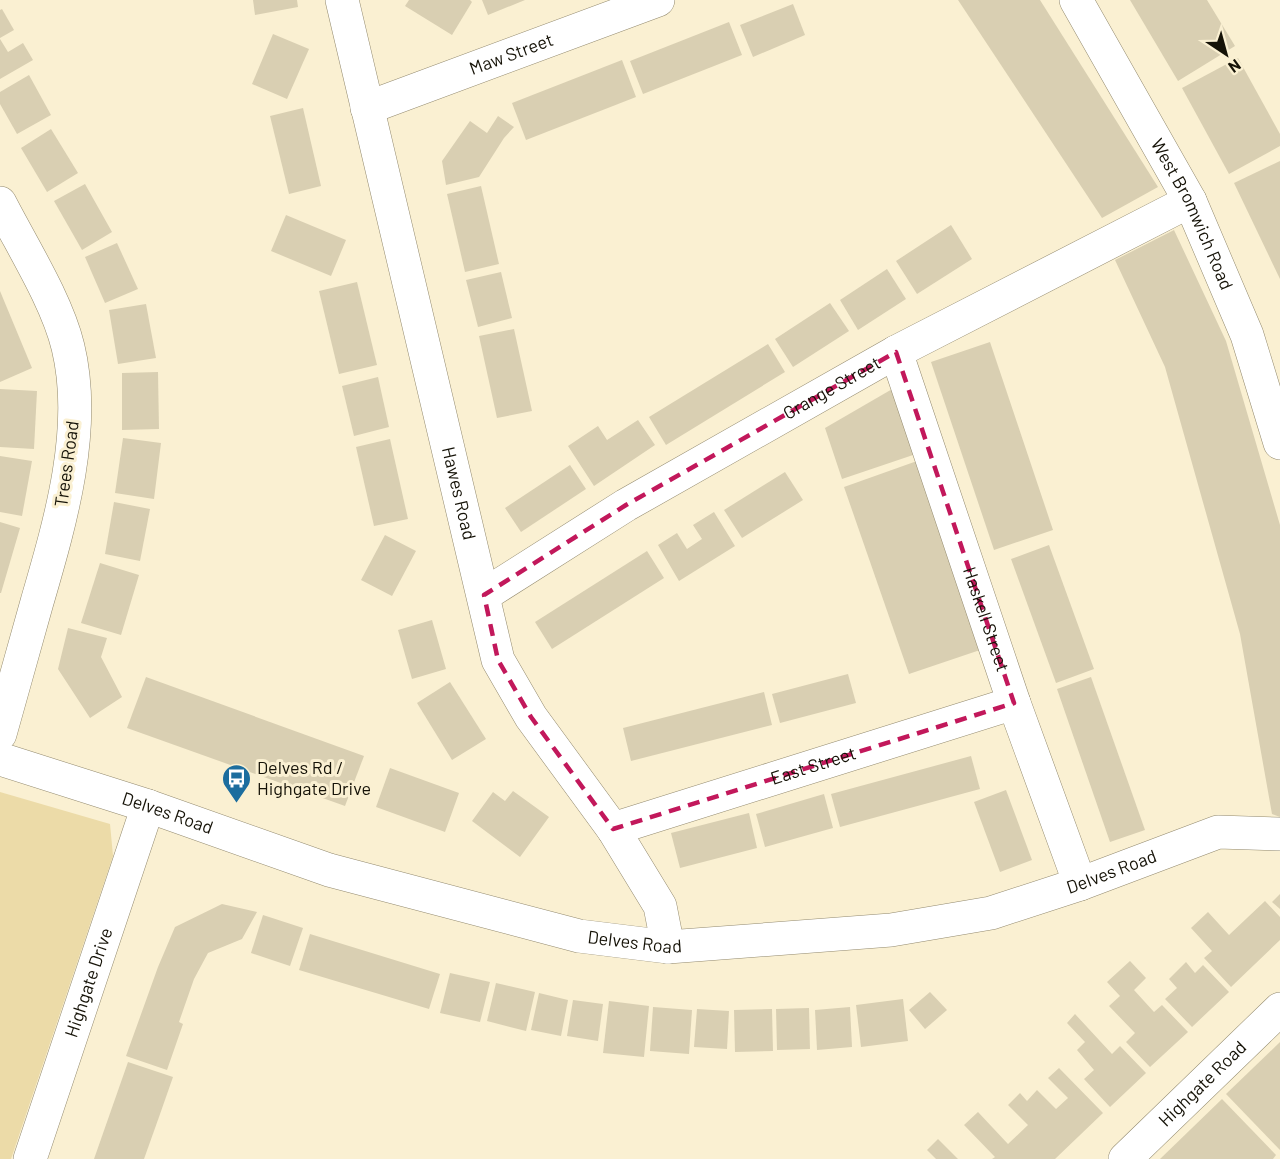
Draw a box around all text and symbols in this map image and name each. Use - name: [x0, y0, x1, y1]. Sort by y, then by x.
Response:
- north arrow: [1196, 24, 1256, 84]
- street label: Maw Street: [466, 28, 556, 79]
- text: N: [1225, 56, 1245, 77]
- street label: West Bromwich Road: [1147, 134, 1239, 293]
- street label: Grange Street: [779, 351, 884, 424]
- street label: Trees Road: [49, 419, 83, 508]
- street label: Hawes Road: [438, 444, 481, 542]
- street label: Haskell Street: [959, 564, 1015, 674]
- street label: East Street: [768, 741, 858, 789]
- place label: Delves Rd / Highgate Drive: [257, 756, 371, 799]
- bus stop icon: Delves Rd / Highgate Drive: [220, 762, 252, 804]
- street label: Delves Road: [120, 787, 216, 838]
- street label: Delves Road: [1063, 844, 1159, 898]
- street label: Highgate Drive: [59, 925, 117, 1040]
- street label: Delves Road: [587, 925, 683, 957]
- street label: Highgate Road: [1153, 1036, 1250, 1131]

